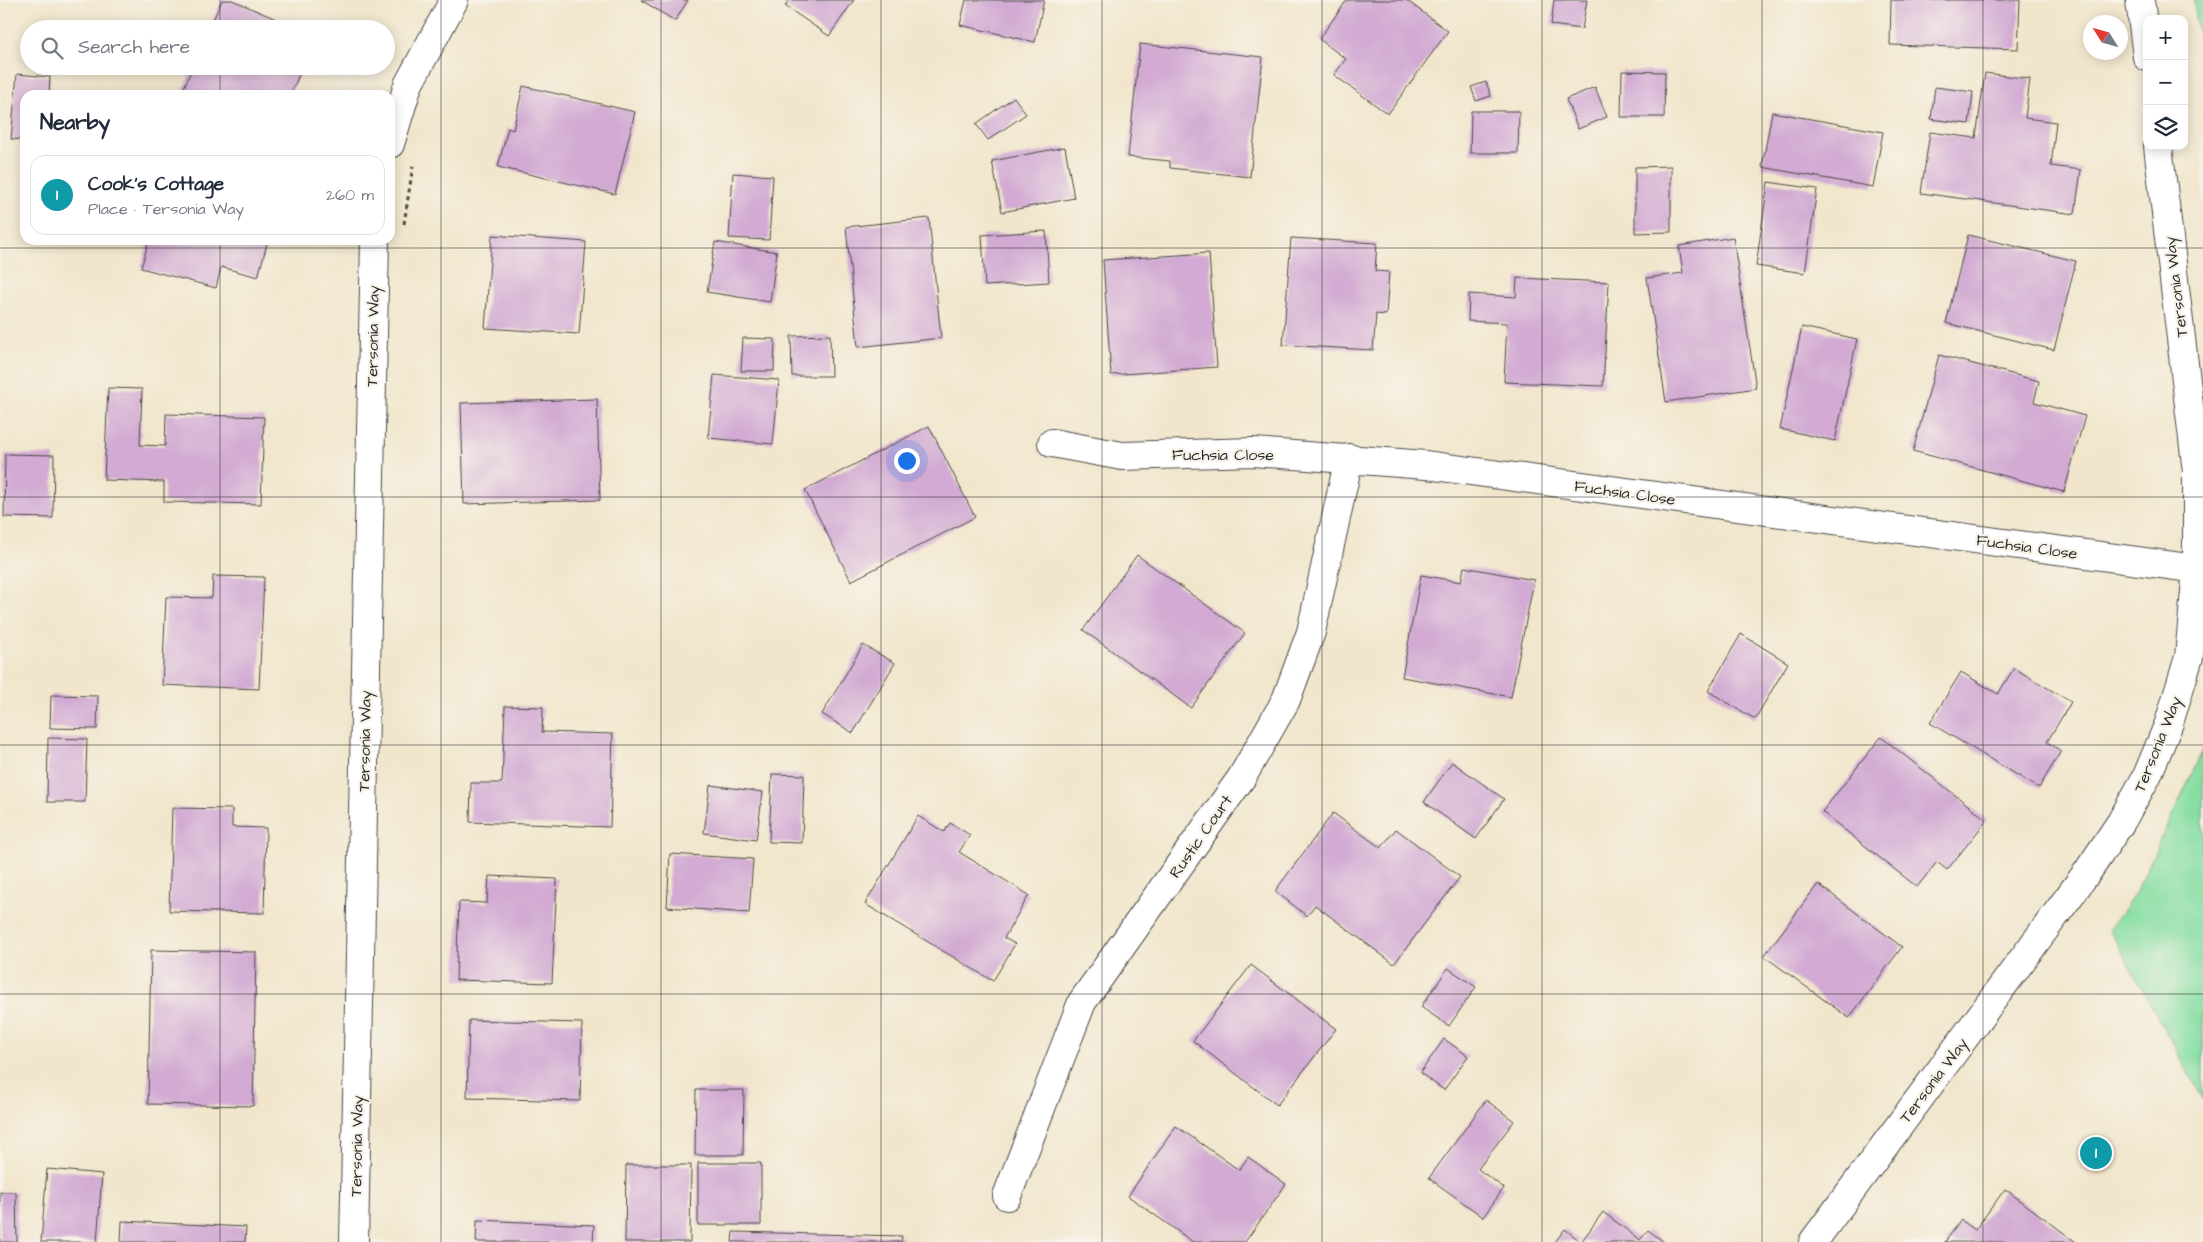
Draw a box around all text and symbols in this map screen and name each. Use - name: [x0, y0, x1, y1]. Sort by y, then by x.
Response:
- north arrow: [2083, 15, 2128, 60]
- map controls: [2143, 15, 2188, 150]
- button: +: [2143, 15, 2188, 60]
- search box: [20, 20, 395, 75]
- icon: search: [38, 34, 66, 62]
- text: Search here: [78, 34, 190, 61]
- button: −: [2143, 60, 2188, 105]
- button: layers: [2143, 105, 2188, 150]
- text: Nearby: [40, 108, 110, 137]
- text: Cook's Cottage: [88, 171, 224, 198]
- text: 1: [56, 184, 58, 206]
- text: 260 m: [326, 184, 374, 206]
- text: Place · Tersonia Way: [88, 198, 244, 220]
- street label: Tersonia Way: [2159, 235, 2194, 339]
- street label: Tersonia Way: [361, 285, 386, 387]
- street label: Fuchsia Close: [1172, 444, 1274, 466]
- your location: [894, 448, 920, 474]
- street label: Fuchsia Close: [1573, 475, 1677, 511]
- street label: Fuchsia Close: [1975, 529, 2079, 565]
- street label: Tersonia Way: [353, 690, 378, 792]
- street label: Tersonia Way: [2129, 693, 2188, 796]
- street label: Rustic Court: [1164, 790, 1238, 883]
- street label: Tersonia Way: [1894, 1033, 1974, 1128]
- street label: Tersonia Way: [345, 1095, 370, 1197]
- pin: 1: [2080, 1134, 2112, 1172]

